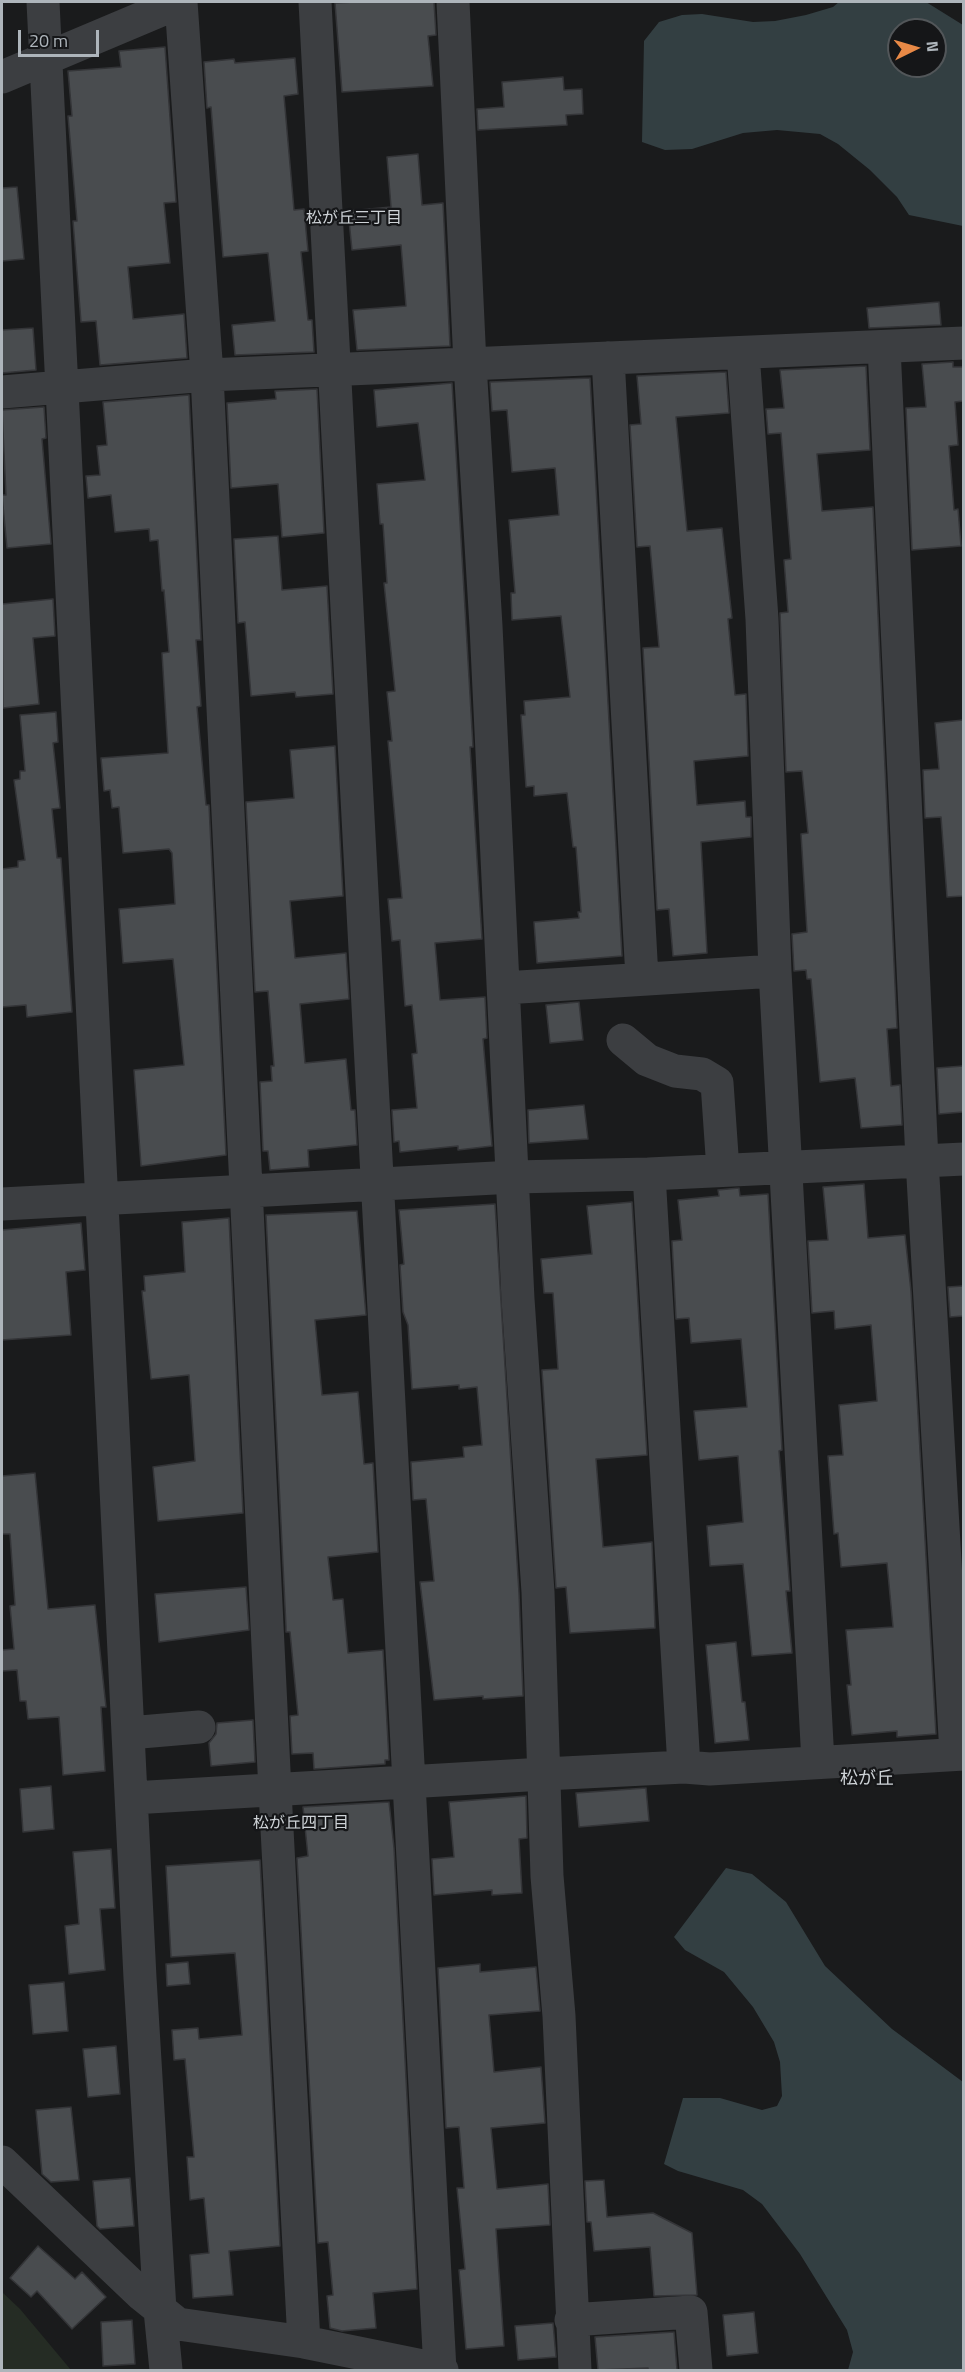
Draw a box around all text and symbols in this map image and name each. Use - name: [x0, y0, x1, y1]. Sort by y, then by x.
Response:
- scale bar: [21, 18, 102, 56]
- north arrow: [887, 18, 947, 78]
- text: 20 m: [29, 27, 68, 54]
- text: N: [921, 40, 945, 53]
- district label: 松が丘三丁目: [306, 209, 402, 229]
- district label: 松が丘: [840, 1769, 894, 1791]
- district label: 松が丘四丁目: [253, 1814, 349, 1834]

